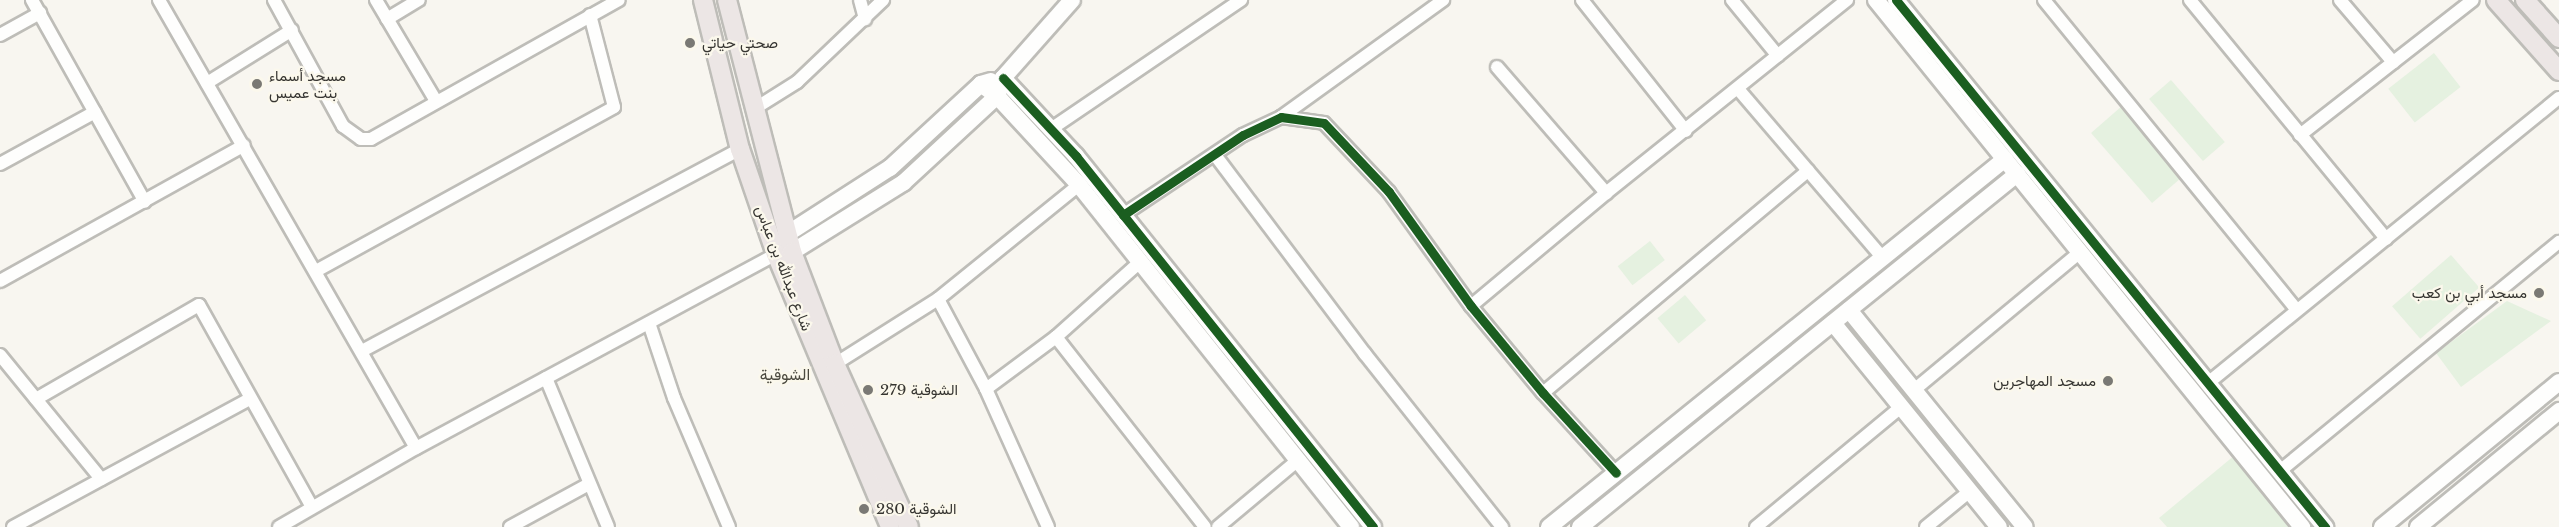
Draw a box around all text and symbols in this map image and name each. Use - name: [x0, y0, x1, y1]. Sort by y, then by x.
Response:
- place label: صحتي حياتي: [702, 34, 778, 52]
- marker: صحتي حياتي: [683, 36, 697, 50]
- place label: مسجد أسماء بنت عميس: [269, 66, 346, 101]
- marker: مسجد أسماء بنت عميس: [250, 77, 264, 91]
- street label: شارع عبدالله بن عباس: [752, 203, 816, 333]
- place label: مسجد أبي بن كعب: [2412, 284, 2527, 302]
- marker: مسجد أبي بن كعب: [2532, 286, 2546, 300]
- district label: الشوقية: [760, 364, 810, 384]
- place label: مسجد المهاجرين: [1993, 372, 2096, 390]
- marker: مسجد المهاجرين: [2101, 374, 2115, 388]
- place label: الشوقية 279: [880, 381, 958, 399]
- marker: الشوقية 279: [861, 383, 875, 397]
- place label: الشوقية 280: [876, 500, 957, 518]
- marker: الشوقية 280: [857, 502, 871, 516]

